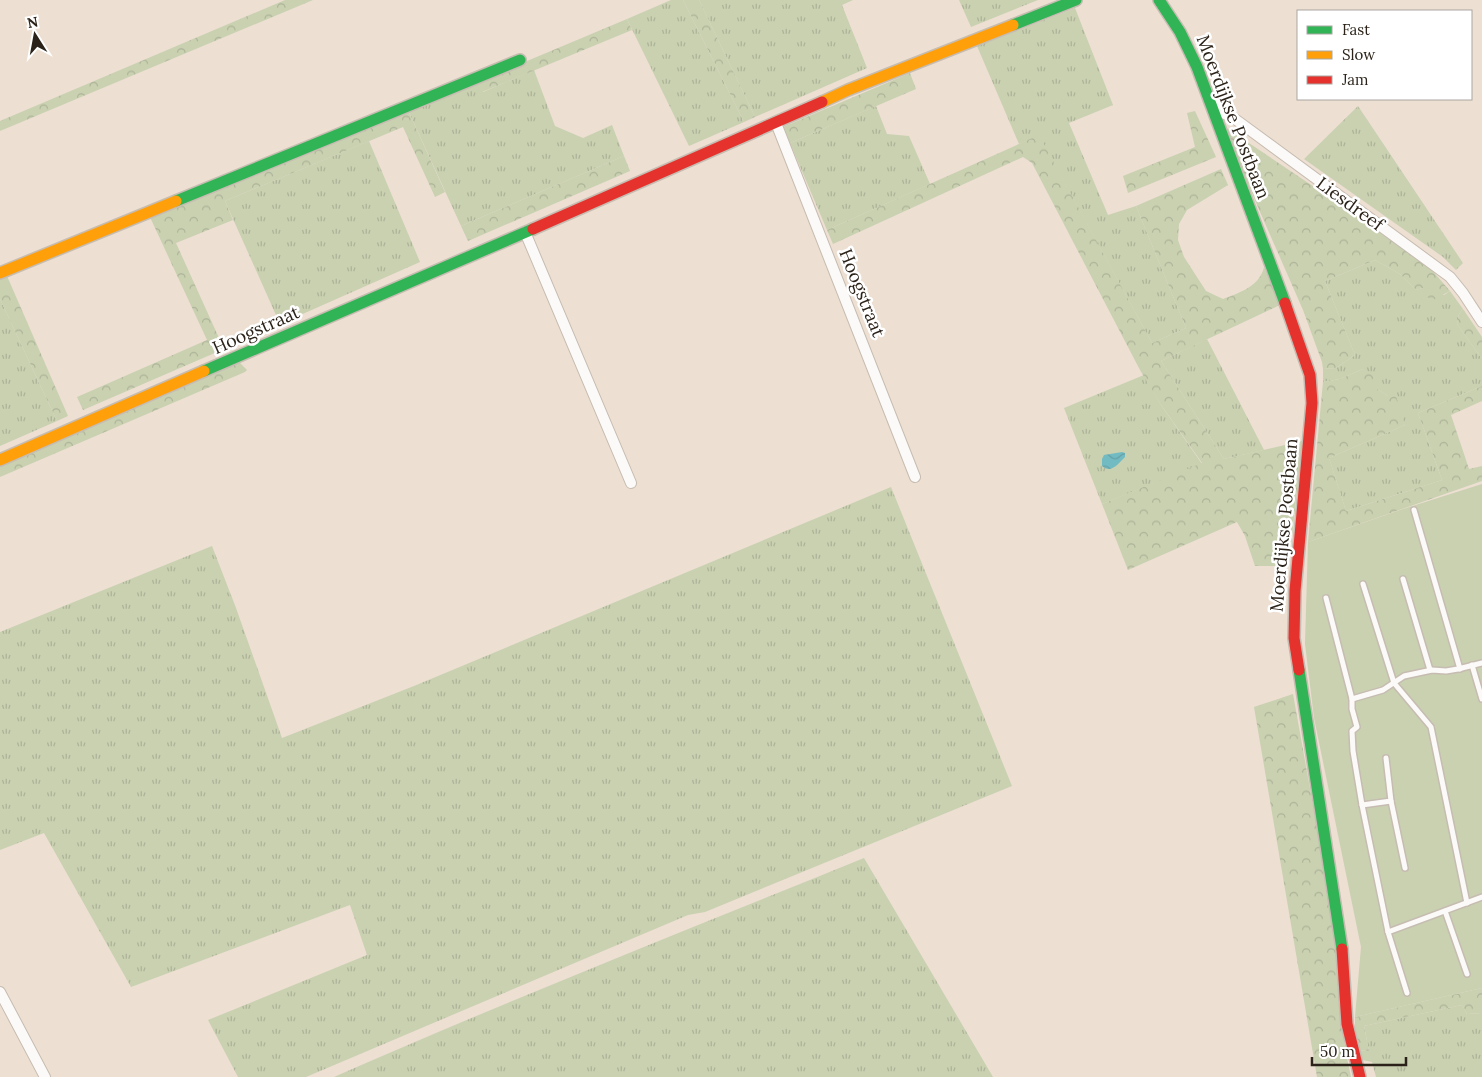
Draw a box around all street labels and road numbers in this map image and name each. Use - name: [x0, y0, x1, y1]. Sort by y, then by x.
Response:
- street label: Moerdijkse Postbaan: [1192, 32, 1275, 202]
- street label: Liesdreef: [1312, 172, 1390, 237]
- street label: Hoogstraat: [834, 245, 891, 340]
- street label: Hoogstraat: [209, 300, 303, 359]
- street label: Moerdijkse Postbaan: [1264, 437, 1303, 613]

